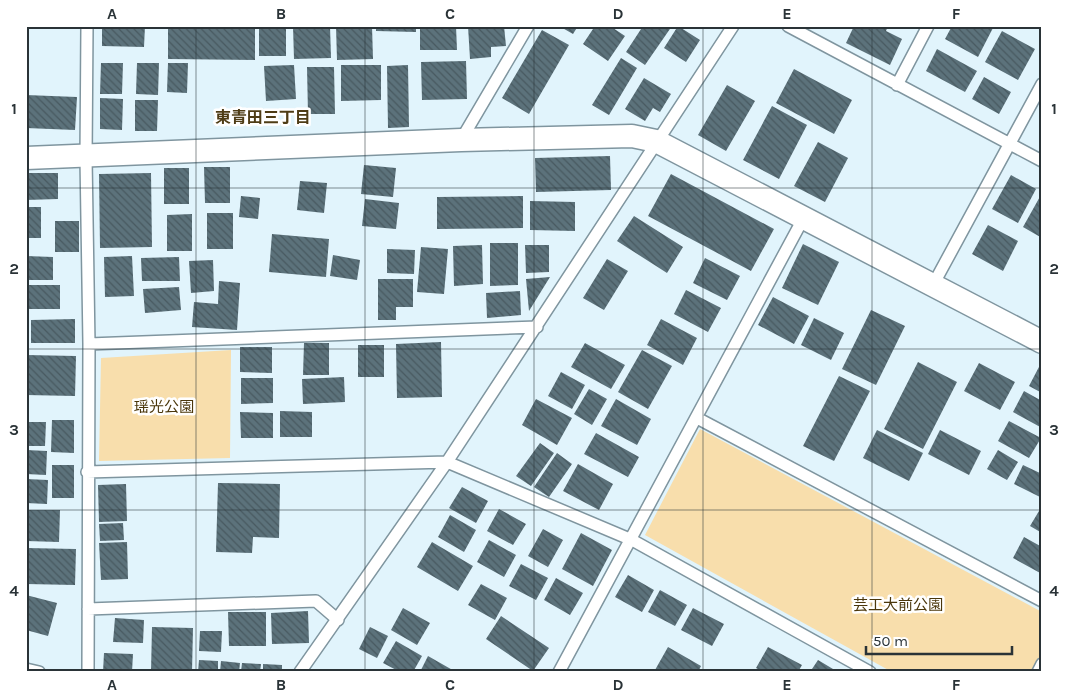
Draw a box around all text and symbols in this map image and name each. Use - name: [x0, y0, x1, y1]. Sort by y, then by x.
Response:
- text: A: [107, 4, 117, 23]
- text: B: [276, 4, 286, 23]
- text: C: [445, 4, 455, 23]
- text: D: [613, 4, 624, 23]
- text: E: [782, 4, 792, 23]
- text: F: [952, 4, 961, 23]
- text: 1: [11, 99, 17, 118]
- text: 1: [1051, 99, 1057, 118]
- district label: 東青田三丁目: [215, 108, 311, 127]
- text: 2: [9, 259, 19, 278]
- text: 2: [1049, 259, 1059, 278]
- park label: 瑶光公園: [134, 398, 194, 416]
- text: 3: [9, 420, 19, 439]
- text: 3: [1049, 420, 1059, 439]
- text: 4: [9, 581, 19, 600]
- text: 4: [1049, 581, 1059, 600]
- park label: 芸工大前公園: [853, 596, 943, 614]
- scale bar: [866, 623, 1012, 655]
- text: 50 m: [873, 632, 908, 650]
- text: A: [107, 675, 117, 694]
- text: B: [276, 675, 286, 694]
- text: C: [445, 675, 455, 694]
- text: D: [613, 675, 624, 694]
- text: E: [782, 675, 792, 694]
- text: F: [952, 675, 961, 694]

